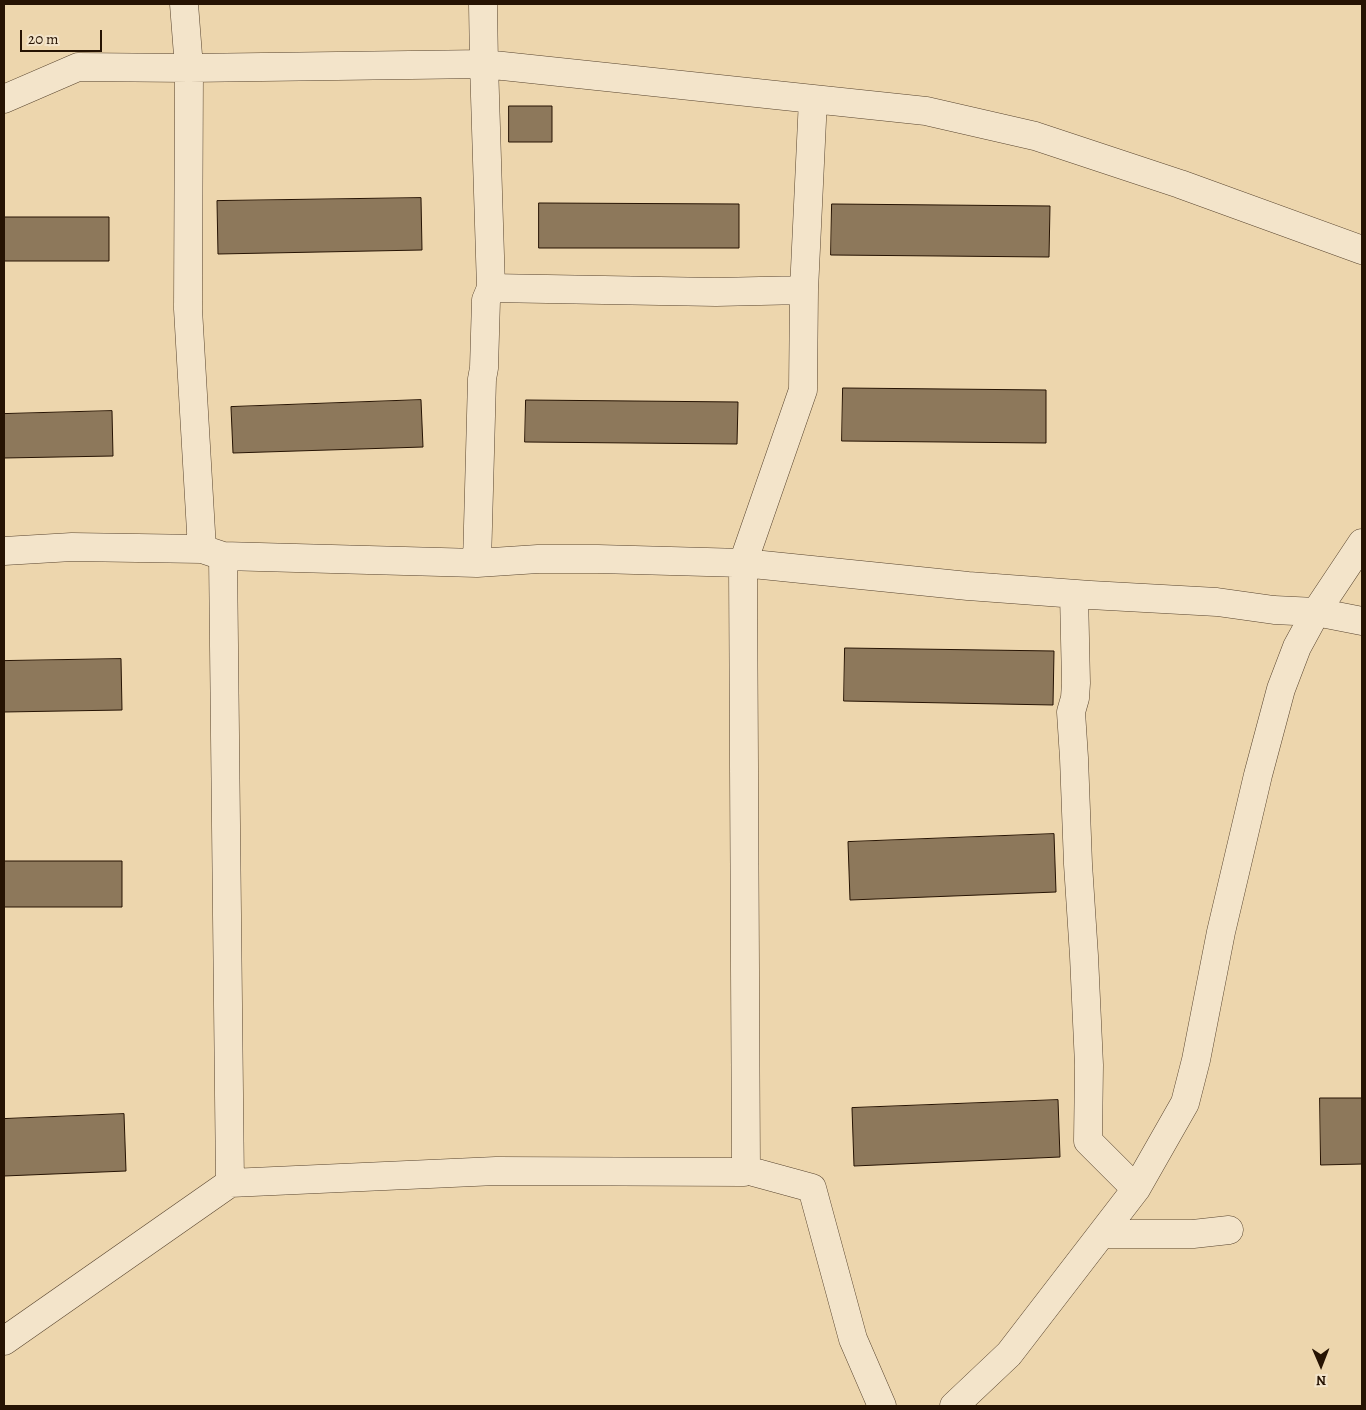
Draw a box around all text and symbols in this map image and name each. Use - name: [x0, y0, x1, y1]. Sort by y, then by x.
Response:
- scale bar: [22, 20, 105, 52]
- text: 20 m: [28, 29, 59, 49]
- north arrow: [1296, 1340, 1346, 1390]
- text: N: [1316, 1371, 1327, 1390]

